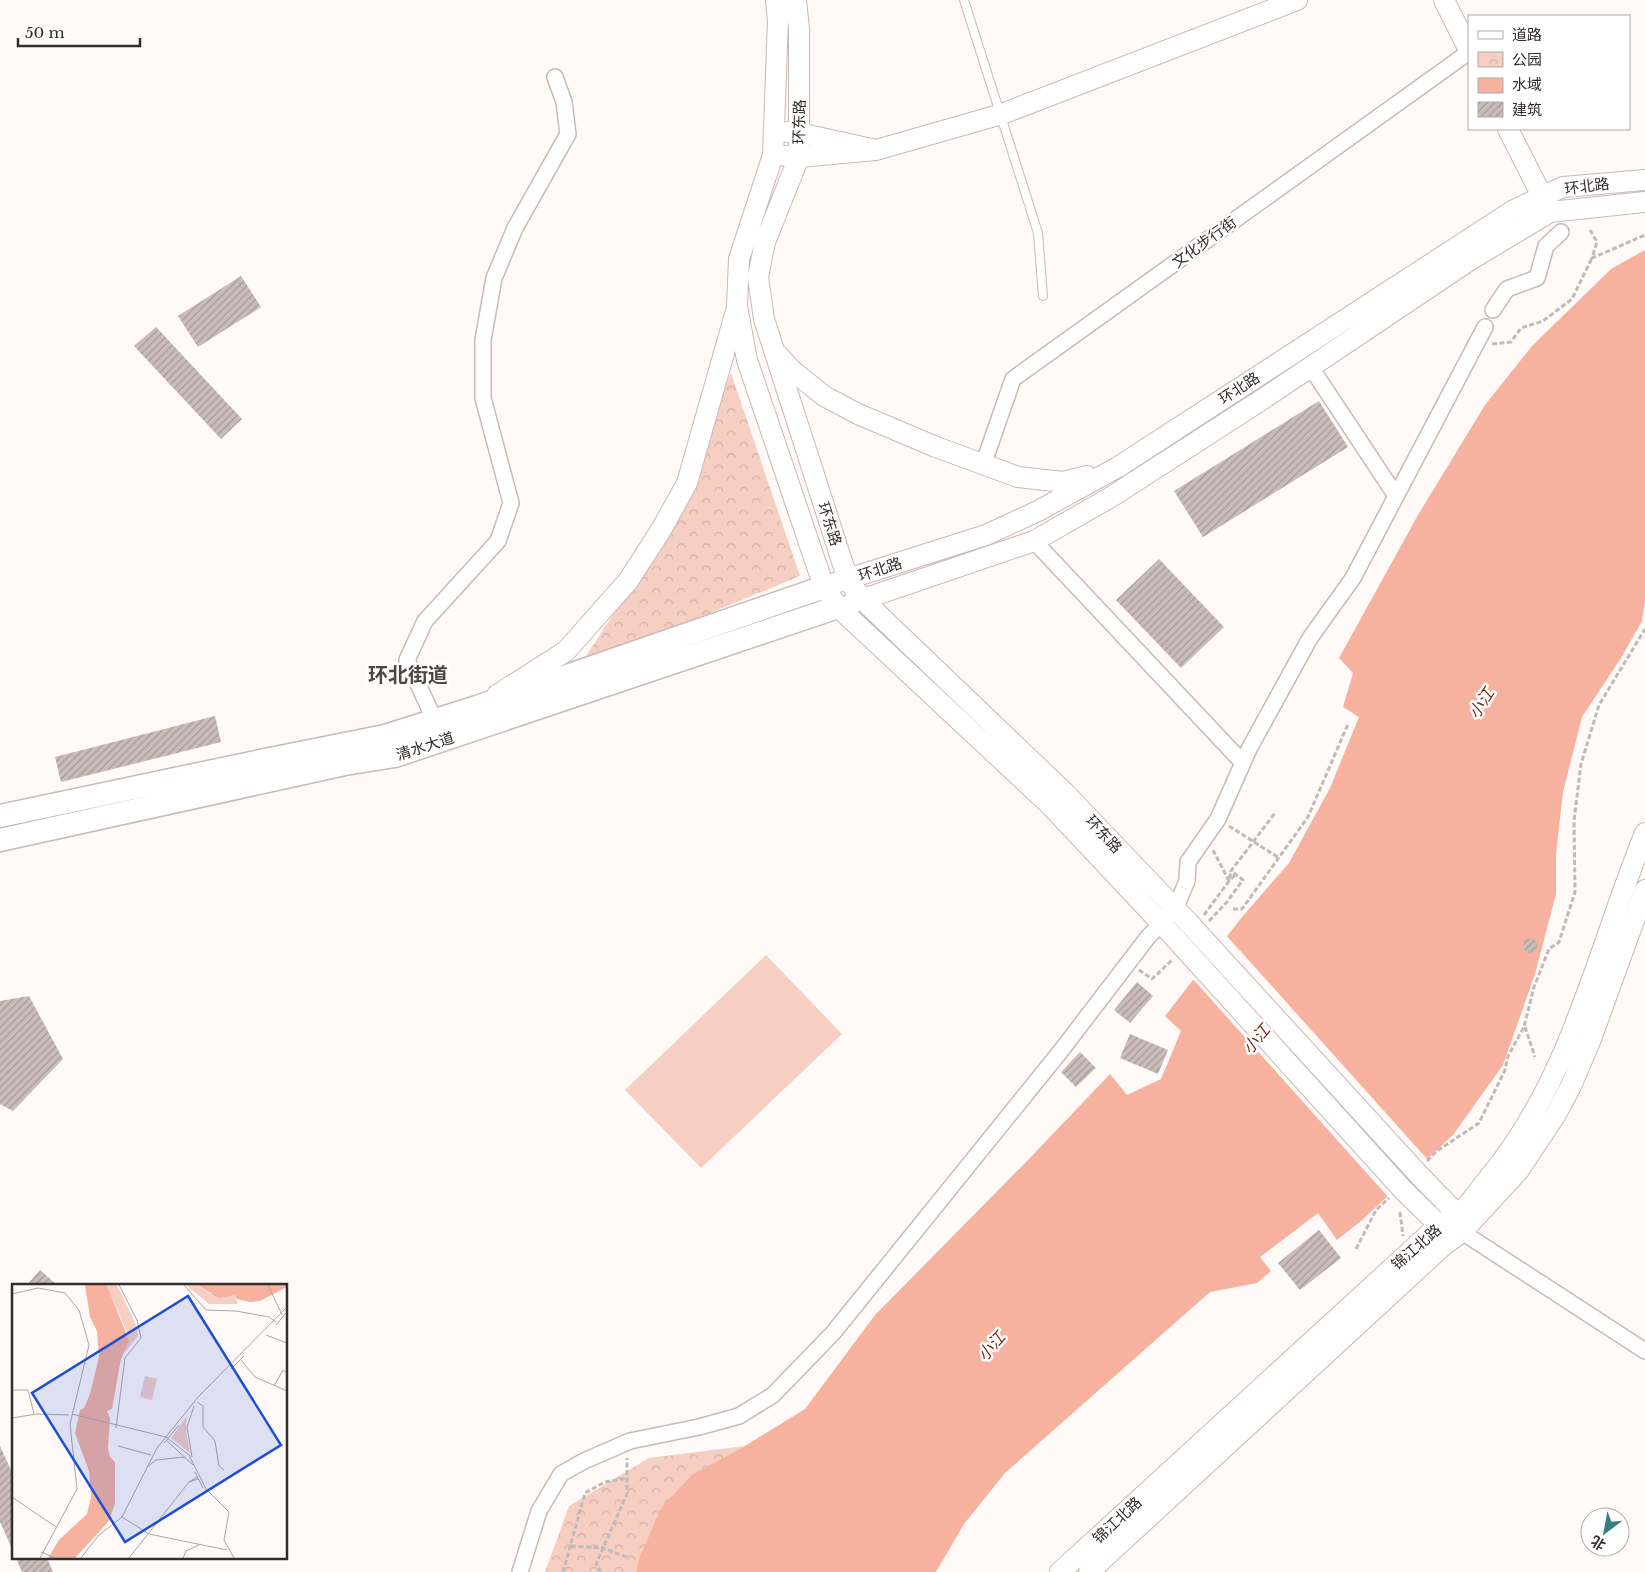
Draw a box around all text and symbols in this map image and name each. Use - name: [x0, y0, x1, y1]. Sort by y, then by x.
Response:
- scale bar: [18, 15, 140, 47]
- legend: [1468, 15, 1630, 130]
- text: 50 m: [25, 23, 65, 42]
- text: 道路: [1512, 25, 1542, 44]
- text: 公园: [1512, 50, 1542, 69]
- text: 水域: [1512, 75, 1542, 94]
- street label: 环东路: [789, 99, 809, 145]
- text: 建筑: [1512, 100, 1542, 119]
- street label: 环北路: [1564, 174, 1610, 198]
- street label: 文化步行街: [1168, 212, 1240, 272]
- street label: 环北路: [1215, 368, 1263, 408]
- street label: 环东路: [814, 500, 846, 548]
- street label: 环北路: [856, 553, 904, 585]
- district label: 环北街道: [368, 663, 448, 687]
- water label: 小江: [1464, 682, 1499, 722]
- street label: 清水大道: [394, 728, 456, 764]
- street label: 环东路: [1082, 811, 1126, 857]
- water label: 小江: [1238, 1019, 1275, 1058]
- street label: 锦江北路: [1387, 1220, 1445, 1274]
- inset map: [12, 1284, 288, 1560]
- water label: 小江: [973, 1326, 1010, 1365]
- street label: 锦江北路: [1089, 1493, 1145, 1547]
- north arrow: [1580, 1507, 1630, 1557]
- text: 北: [1587, 1532, 1609, 1554]

